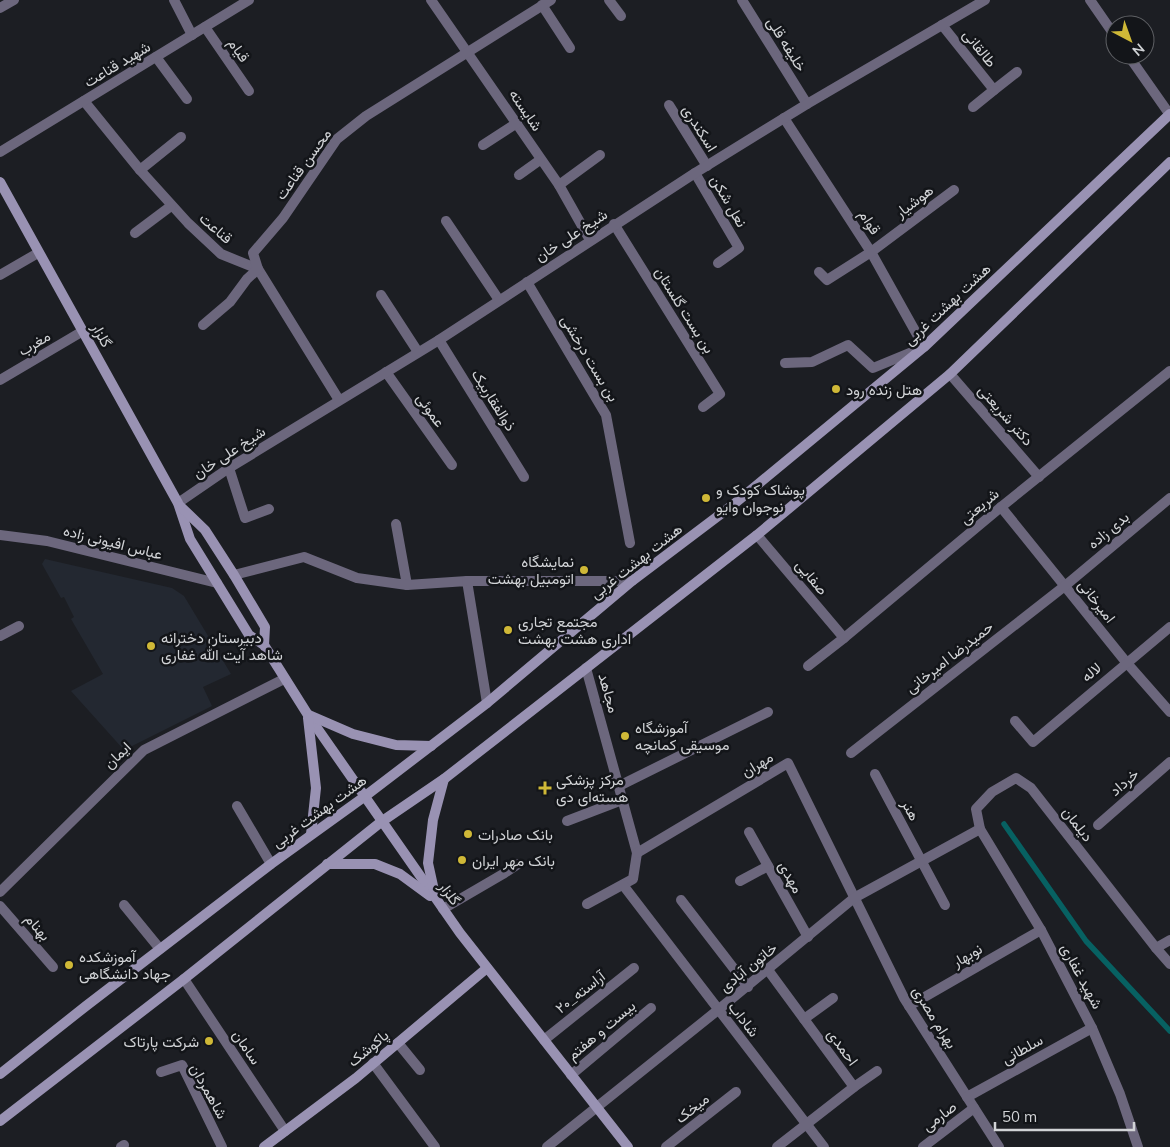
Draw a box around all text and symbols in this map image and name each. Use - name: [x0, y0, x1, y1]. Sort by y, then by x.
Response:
- street label: خلیفه قلی: [762, 13, 811, 75]
- north arrow: [1105, 15, 1155, 65]
- street label: طالقانی: [958, 25, 1001, 72]
- street label: قیام: [223, 34, 254, 66]
- street label: شهید قناعت: [80, 37, 154, 91]
- text: N: [1129, 40, 1148, 60]
- street label: شایسته: [505, 85, 547, 135]
- street label: اسکندری: [677, 101, 722, 155]
- street label: محسن قناعت: [271, 125, 336, 204]
- street label: نعل شکن: [706, 172, 752, 231]
- street label: هوشیار: [890, 180, 937, 222]
- street label: شیخ علی خان: [531, 204, 612, 267]
- street label: قوام: [854, 206, 885, 239]
- street label: قناعت: [196, 208, 237, 248]
- street label: هشت بهشت غربی: [900, 259, 995, 350]
- street label: بن بست گلستان: [650, 263, 719, 357]
- street label: بن بست درخشی: [556, 311, 623, 405]
- street label: گلزار: [87, 319, 116, 351]
- street label: مغرب: [14, 326, 54, 360]
- street label: ذوالفقاربیک: [468, 366, 520, 434]
- place label: هتل زنده رود: [846, 380, 922, 399]
- street label: دکتر شریعتی: [974, 381, 1038, 450]
- marker: هتل زنده رود: [830, 383, 842, 395]
- street label: عموئی: [412, 389, 450, 431]
- street label: شیخ علی خان: [189, 421, 270, 484]
- place label: پوشاک کودک و نوجوان وایو: [716, 480, 805, 516]
- street label: شریعتی: [955, 484, 1003, 529]
- marker: پوشاک کودک و نوجوان وایو: [700, 492, 712, 504]
- street label: بدی زاده: [1083, 507, 1133, 554]
- street label: هشت بهشت غربی: [586, 519, 687, 604]
- street label: عباس افیونی زاده: [61, 521, 165, 565]
- place label: نمایشگاه اتومبیل بهشت: [488, 552, 574, 588]
- street label: صفایی: [791, 555, 832, 599]
- marker: نمایشگاه اتومبیل بهشت: [578, 564, 590, 576]
- street label: امیرخانی: [1073, 575, 1120, 627]
- place label: مجتمع تجاری اداری هشت بهشت: [518, 612, 631, 649]
- street label: حمیدرضا امیرخانی: [901, 617, 997, 698]
- marker: مجتمع تجاری اداری هشت بهشت: [502, 624, 514, 636]
- place label: دبیرستان دخترانه شاهد آیت الله غفاری: [161, 628, 283, 665]
- marker: دبیرستان دخترانه شاهد آیت الله غفاری: [145, 640, 157, 652]
- street label: لاله: [1077, 658, 1105, 686]
- street label: مجاهد: [594, 671, 624, 715]
- place label: آموزشگاه موسیقی کمانچه: [635, 718, 730, 755]
- marker: آموزشگاه موسیقی کمانچه: [619, 730, 631, 742]
- street label: ایمان: [99, 737, 135, 773]
- street label: مهران: [738, 747, 776, 781]
- street label: خرداد: [1105, 764, 1143, 800]
- street label: هشت بهشت غربی: [268, 770, 371, 852]
- place label: مرکز پزشکی هسته‌ای دی: [556, 770, 628, 807]
- marker: مرکز پزشکی هسته‌ای دی: [538, 781, 552, 795]
- street label: هنر: [897, 795, 924, 824]
- street label: دیلمان: [1058, 803, 1098, 845]
- place label: بانک صادرات: [478, 825, 553, 844]
- marker: بانک صادرات: [462, 828, 474, 840]
- place label: بانک مهر ایران: [472, 851, 555, 870]
- marker: بانک مهر ایران: [456, 854, 468, 866]
- street label: مهدی: [774, 858, 808, 897]
- street label: گلزار: [434, 877, 465, 909]
- street label: بهنام: [20, 910, 55, 945]
- street label: خاتون آبادی: [715, 938, 781, 997]
- street label: نوبهار: [948, 939, 986, 972]
- street label: شهید غفاری: [1056, 940, 1107, 1013]
- place label: آموزشکده جهاد دانشگاهی: [79, 947, 171, 984]
- marker: آموزشکده جهاد دانشگاهی: [63, 959, 75, 971]
- street label: ۲۰_آراسته: [551, 966, 610, 1017]
- street label: بهرام مصری: [907, 982, 962, 1052]
- street label: بیست و هفتم: [563, 996, 640, 1065]
- street label: شاداب: [724, 998, 764, 1041]
- street label: پاکوشک: [344, 1025, 393, 1071]
- street label: احمدی: [823, 1025, 863, 1070]
- street label: سامان: [229, 1026, 266, 1068]
- street label: سلطانی: [998, 1030, 1047, 1069]
- place label: شرکت پارتاک: [124, 1032, 199, 1052]
- marker: شرکت پارتاک: [203, 1035, 215, 1047]
- street label: شاهمردان: [186, 1060, 232, 1122]
- street label: میخک: [671, 1089, 713, 1127]
- street label: صارمی: [918, 1097, 961, 1136]
- scale bar: [995, 1100, 1134, 1132]
- text: 50 m: [1002, 1107, 1037, 1126]

